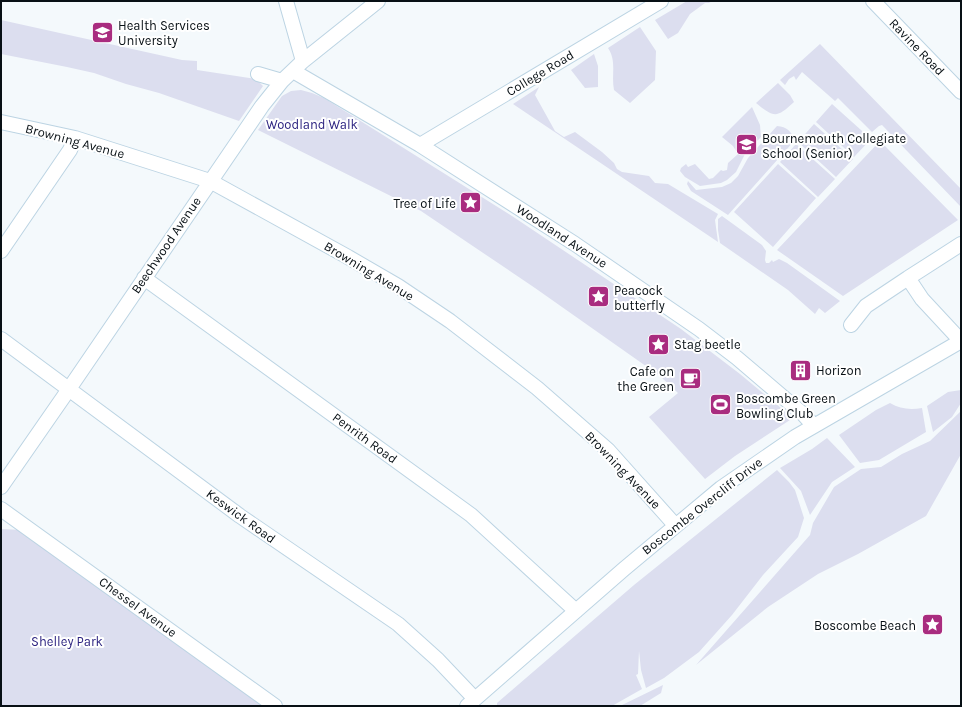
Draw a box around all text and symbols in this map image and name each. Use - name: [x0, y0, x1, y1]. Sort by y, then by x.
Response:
- street label: Ravine Road: [886, 16, 948, 78]
- place label: Health Services University: [118, 18, 210, 48]
- school or university icon: Health Services University: [89, 19, 115, 45]
- street label: College Road: [504, 47, 576, 99]
- park label: Woodland Walk: [266, 117, 358, 132]
- street label: Browning Avenue: [24, 121, 127, 162]
- place label: Bournemouth Collegiate School (Senior): [762, 131, 907, 161]
- school or university icon: Bournemouth Collegiate School (Senior): [733, 132, 759, 158]
- place icon: Tree of Life: [458, 190, 484, 216]
- street label: Beechwood Avenue: [128, 194, 204, 296]
- place label: Tree of Life: [394, 196, 456, 211]
- street label: Woodland Avenue: [514, 201, 611, 271]
- street label: Browning Avenue: [321, 238, 417, 304]
- place label: Peacock butterfly: [614, 283, 665, 313]
- place icon: Peacock butterfly: [585, 284, 611, 310]
- place icon: Stag beetle: [645, 331, 671, 357]
- place label: Stag beetle: [674, 337, 741, 352]
- building icon: Horizon: [787, 357, 813, 383]
- place label: Horizon: [816, 363, 862, 378]
- place label: Cafe on the Green: [617, 364, 674, 394]
- cafe icon: Cafe on the Green: [677, 365, 703, 391]
- place label: Boscombe Green Bowling Club: [736, 391, 836, 421]
- sports icon: Boscombe Green Bowling Club: [707, 392, 733, 418]
- street label: Penrith Road: [330, 410, 400, 466]
- street label: Browning Avenue: [582, 428, 664, 512]
- street label: Boscombe Overcliff Drive: [639, 454, 765, 558]
- street label: Keswick Road: [204, 486, 278, 546]
- street label: Chessel Avenue: [96, 574, 180, 640]
- place icon: Boscombe Beach: [919, 612, 945, 638]
- place label: Boscombe Beach: [814, 618, 916, 633]
- park label: Shelley Park: [31, 634, 103, 649]

